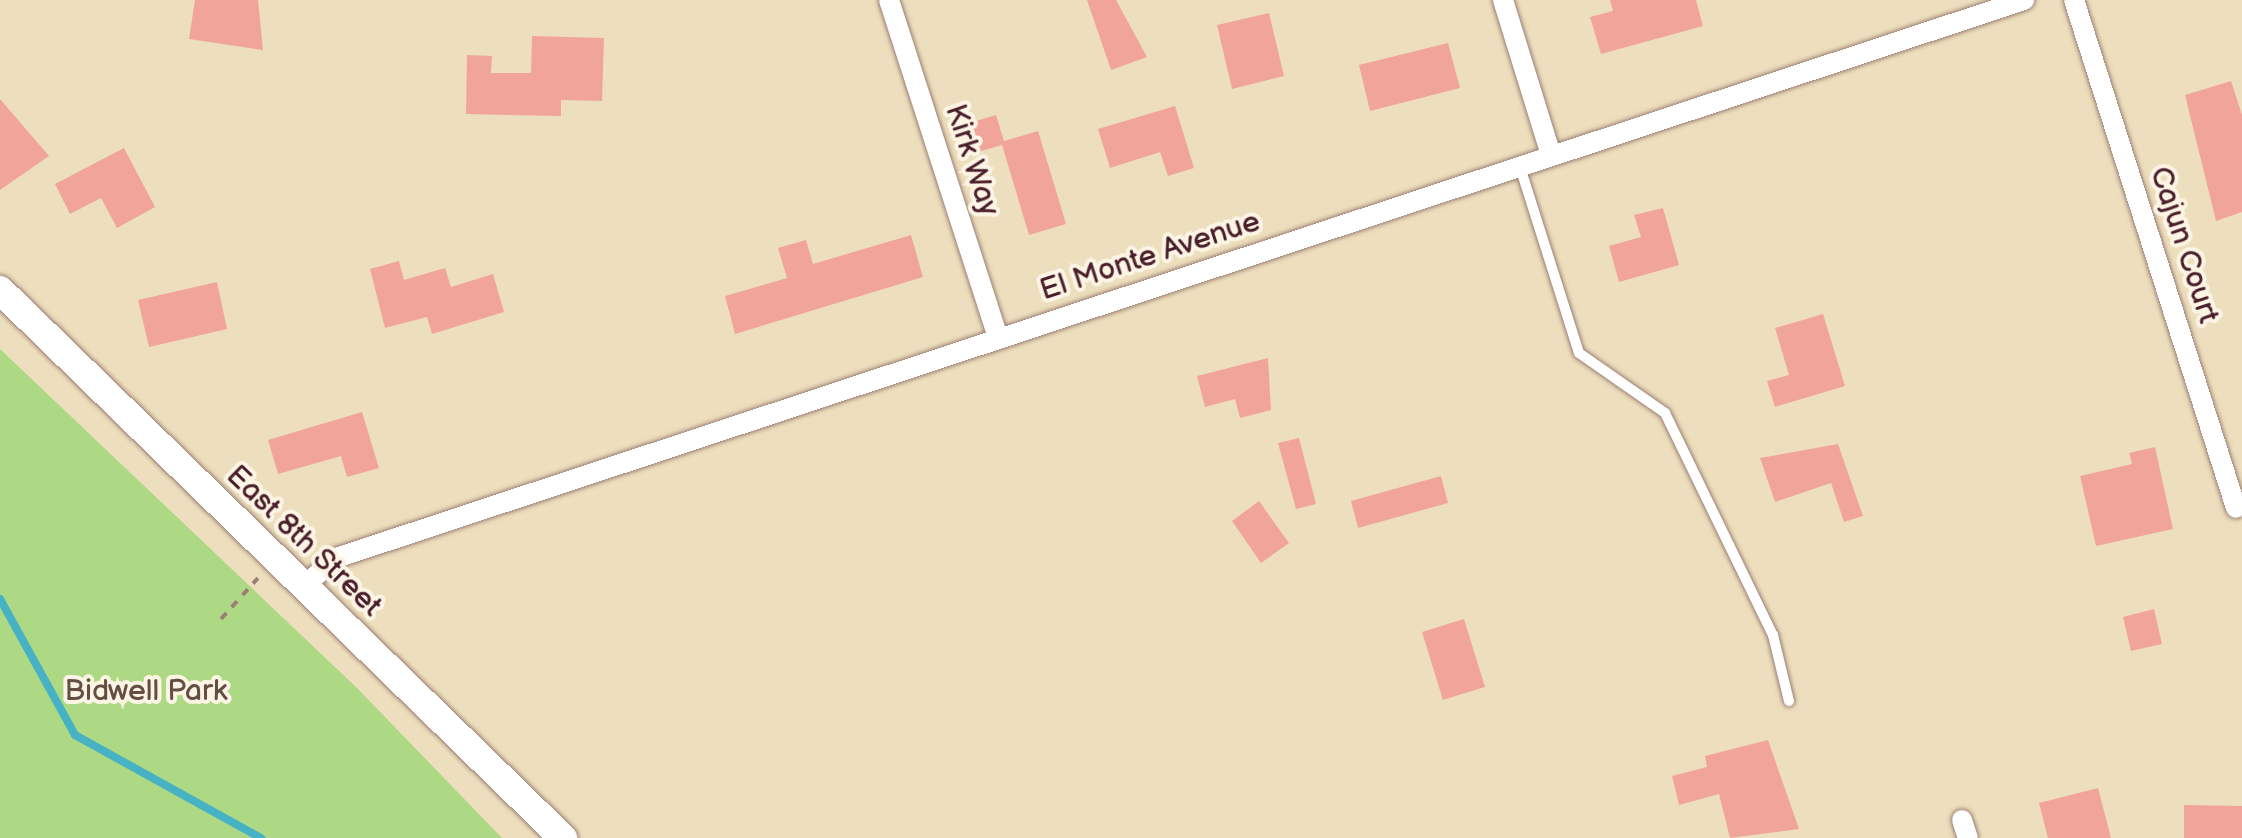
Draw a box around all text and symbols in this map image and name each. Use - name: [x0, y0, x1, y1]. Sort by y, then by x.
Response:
- street label: Kirk Way: [937, 99, 1007, 221]
- street label: Cajun Court: [2142, 162, 2226, 328]
- street label: El Monte Avenue: [1035, 203, 1265, 309]
- street label: East 8th Street: [219, 458, 389, 624]
- park label: Bidwell Park: [65, 673, 227, 709]

